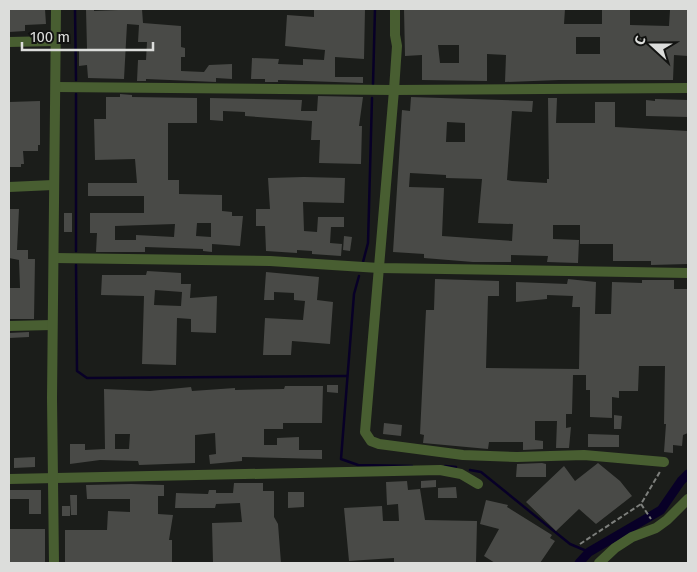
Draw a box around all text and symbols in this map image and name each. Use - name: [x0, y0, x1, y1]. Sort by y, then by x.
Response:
- scale bar: [22, 20, 154, 52]
- north arrow: [627, 20, 677, 70]
- text: 100 m: [30, 28, 70, 46]
- text: С: [631, 34, 650, 47]

